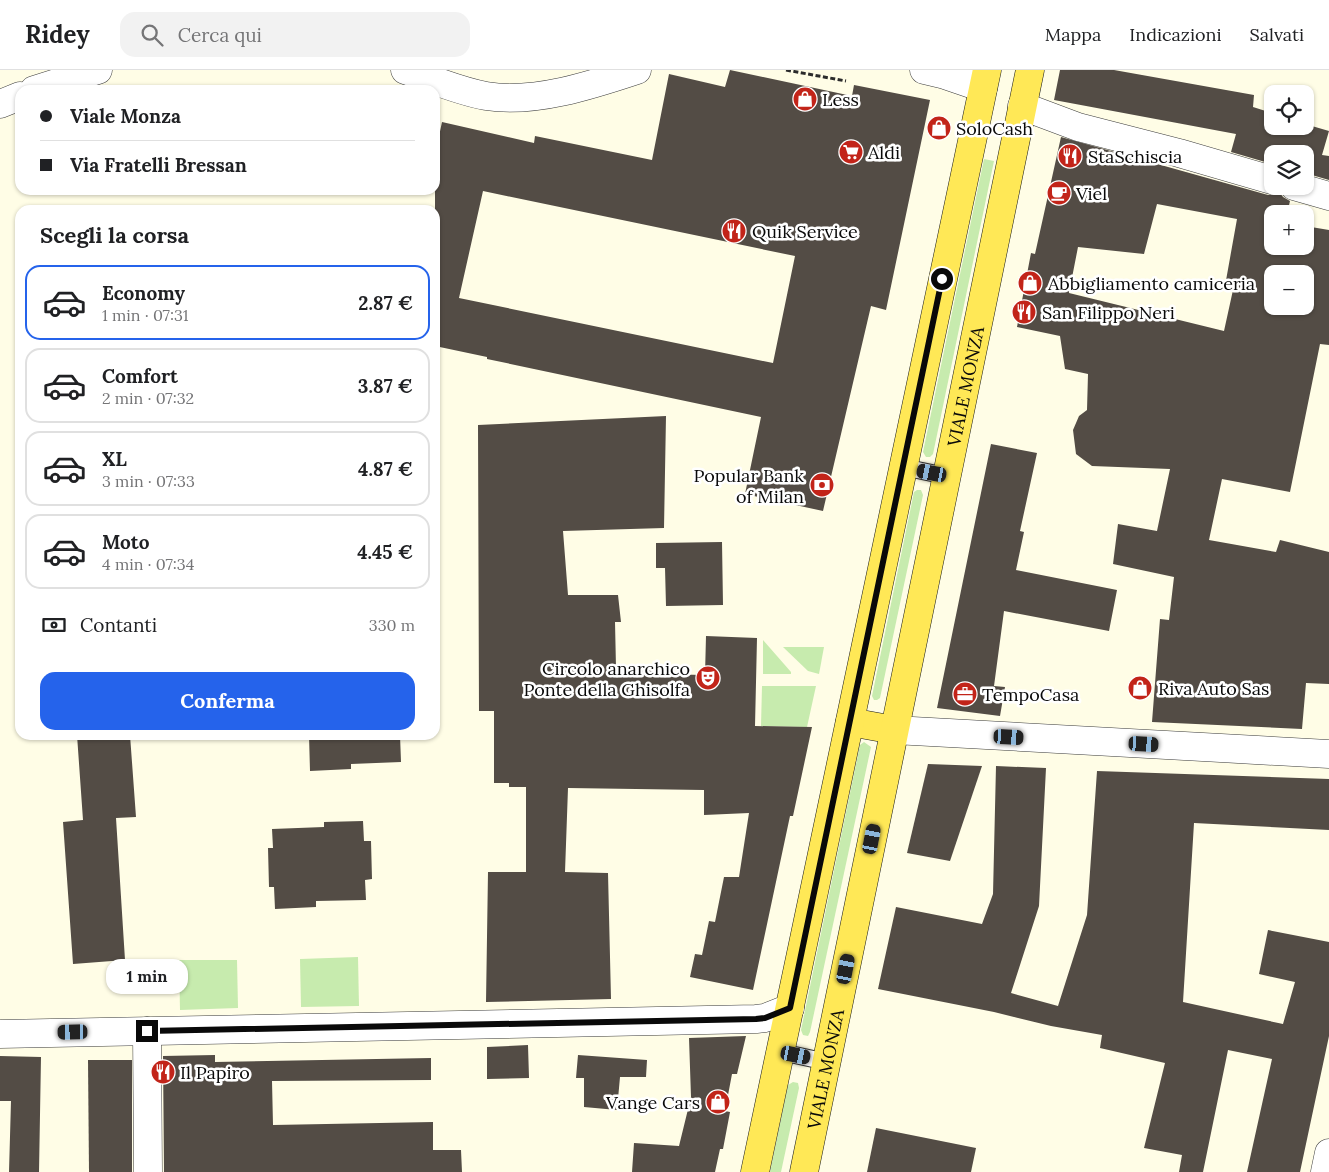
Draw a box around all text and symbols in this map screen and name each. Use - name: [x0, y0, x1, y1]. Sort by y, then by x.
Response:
- search box: [120, 12, 470, 57]
- text: Ridey: [25, 19, 90, 50]
- icon: search: [138, 21, 166, 49]
- text: Cerca qui: [178, 23, 262, 47]
- text: Mappa: [1045, 23, 1101, 46]
- text: Indicazioni: [1129, 23, 1222, 46]
- text: Salvati: [1250, 23, 1304, 46]
- map controls: [1264, 85, 1314, 315]
- button: locate: [1264, 85, 1314, 135]
- shop icon: Less: [792, 86, 818, 112]
- place label: Less: [822, 88, 859, 111]
- text: Viale Monza: [70, 104, 181, 128]
- shop icon: SoloCash: [926, 115, 952, 141]
- place label: SoloCash: [956, 117, 1033, 140]
- supermarket icon: Aldi: [838, 139, 864, 165]
- place label: Aldi: [867, 141, 900, 164]
- restaurant icon: StaSchiscia: [1057, 143, 1083, 169]
- place label: StaSchiscia: [1088, 145, 1182, 168]
- button: layers: [1264, 145, 1314, 195]
- text: Via Fratelli Bressan: [70, 153, 247, 177]
- cafe icon: Viel: [1046, 180, 1072, 206]
- place label: Viel: [1075, 182, 1107, 205]
- button: +: [1264, 205, 1314, 255]
- restaurant icon: Quik Service: [721, 218, 747, 244]
- place label: Quik Service: [752, 220, 858, 243]
- text: Scegli la corsa: [40, 221, 189, 249]
- button: −: [1264, 265, 1314, 315]
- route start: [931, 268, 953, 290]
- shop icon: Abbigliamento camiceria: [1017, 270, 1043, 296]
- place label: Abbigliamento camiceria: [1047, 272, 1255, 295]
- icon: car: [42, 280, 87, 325]
- text: Economy: [102, 281, 185, 305]
- text: 2.87 €: [358, 291, 413, 315]
- restaurant icon: San Filippo Neri: [1011, 299, 1037, 325]
- place label: San Filippo Neri: [1042, 301, 1175, 324]
- text: 1 min · 07:31: [102, 305, 189, 325]
- street label: VIALE MONZA: [941, 324, 989, 449]
- icon: car: [42, 363, 87, 408]
- text: Comfort: [102, 364, 178, 388]
- text: 3.87 €: [358, 374, 413, 398]
- text: 2 min · 07:32: [102, 388, 194, 408]
- icon: car: [42, 446, 87, 491]
- text: XL: [102, 447, 127, 471]
- text: 4.87 €: [358, 457, 413, 481]
- car: [915, 463, 948, 483]
- place label: Popular Bank of Milan: [693, 464, 804, 508]
- text: 3 min · 07:33: [102, 471, 195, 491]
- bank icon: Popular Bank of Milan: [809, 472, 835, 498]
- icon: car: [42, 529, 87, 574]
- text: Moto: [102, 530, 149, 554]
- text: 4.45 €: [357, 540, 413, 564]
- text: 4 min · 07:34: [102, 554, 194, 574]
- icon: cash: [40, 611, 68, 639]
- text: Contanti: [80, 613, 157, 637]
- text: 330 m: [369, 615, 415, 635]
- place label: Circolo anarchico Ponte della Ghisolfa: [524, 657, 690, 701]
- theatre icon: Circolo anarchico Ponte della Ghisolfa: [695, 665, 721, 691]
- button: Conferma: [40, 672, 415, 730]
- shop icon: Riva Auto Sas: [1127, 675, 1153, 701]
- place label: Riva Auto Sas: [1158, 677, 1269, 700]
- office icon: TempoCasa: [952, 681, 978, 707]
- place label: TempoCasa: [982, 683, 1079, 706]
- car: [993, 729, 1024, 745]
- car: [1128, 736, 1159, 752]
- car: [861, 823, 882, 855]
- car: [835, 953, 856, 985]
- callout: 1 min: [106, 958, 188, 994]
- text: 1 min: [127, 966, 167, 986]
- street label: VIALE MONZA: [801, 1006, 849, 1132]
- route end: [136, 1020, 158, 1042]
- car: [57, 1024, 88, 1040]
- car: [779, 1045, 812, 1065]
- restaurant icon: Il Papiro: [150, 1059, 176, 1085]
- place label: Il Papiro: [180, 1061, 250, 1084]
- shop icon: Vange Cars: [705, 1089, 731, 1115]
- place label: Vange Cars: [605, 1091, 700, 1114]

